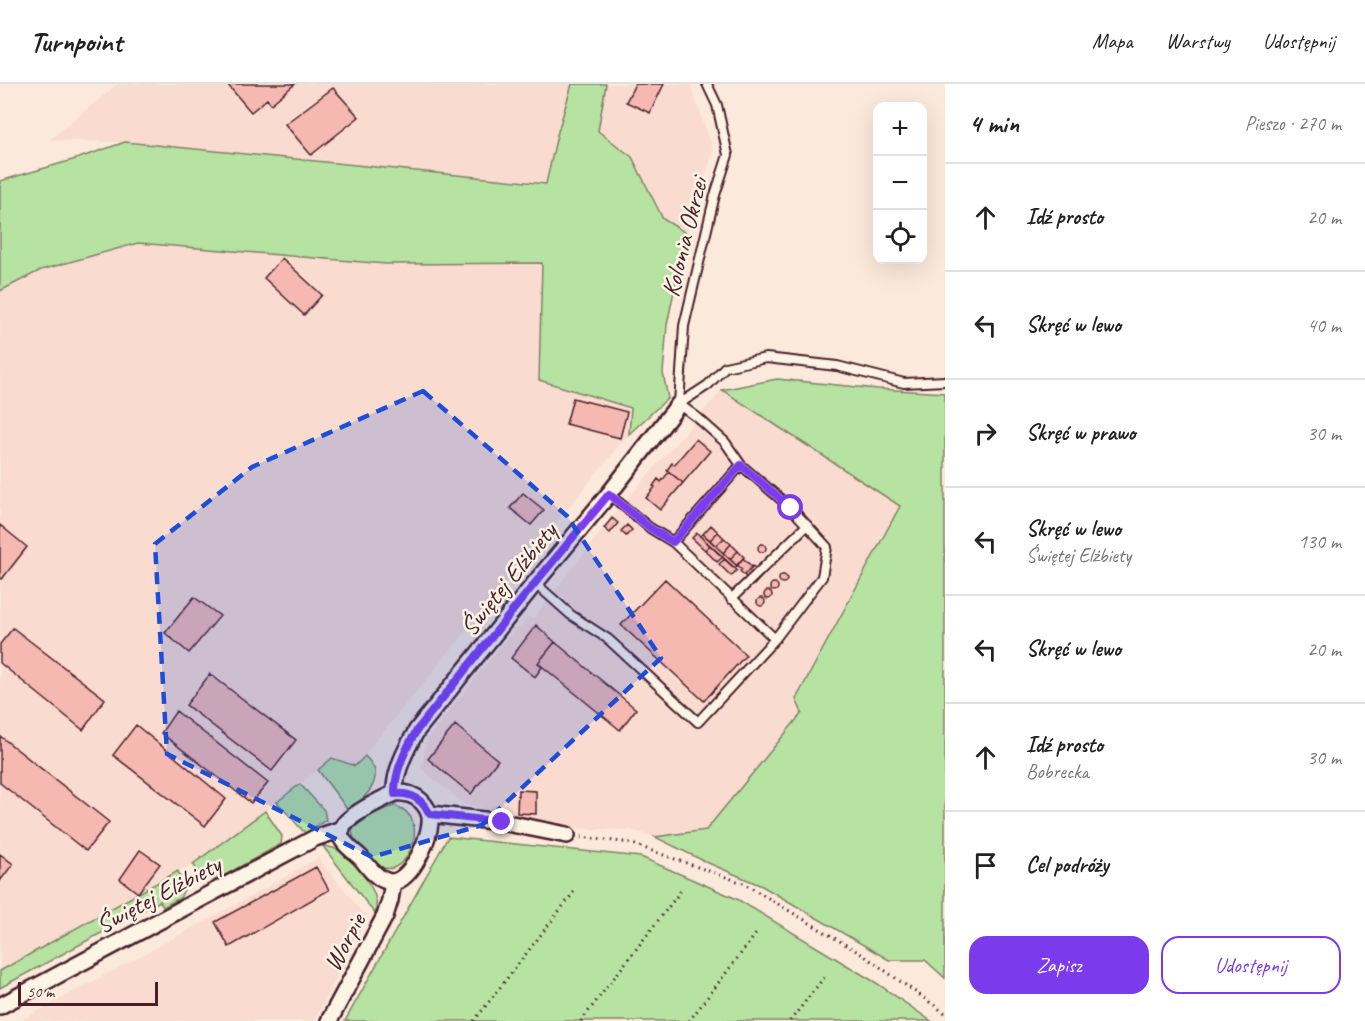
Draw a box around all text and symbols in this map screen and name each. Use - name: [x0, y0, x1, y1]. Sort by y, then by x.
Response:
- text: Turnpoint: [30, 24, 122, 59]
- text: Mapa: [1092, 28, 1133, 54]
- text: Warstwy: [1166, 28, 1230, 54]
- text: Udostępnij: [1263, 28, 1335, 54]
- map controls: [873, 102, 927, 264]
- button: +: [873, 102, 927, 156]
- text: 4 min: [969, 107, 1019, 140]
- text: Pieszo · 270 m: [1245, 111, 1341, 136]
- button: −: [873, 156, 927, 210]
- street label: Kolonia Okrzei: [654, 171, 716, 300]
- icon: ahead: [969, 201, 1002, 234]
- text: Idź prosto: [1026, 203, 1103, 231]
- text: 20 m: [1307, 205, 1341, 230]
- button: locate: [873, 210, 927, 264]
- icon: left: [969, 309, 1002, 342]
- text: Skręć w lewo: [1026, 311, 1121, 339]
- text: 40 m: [1307, 313, 1341, 338]
- icon: right: [969, 417, 1002, 450]
- text: Skręć w prawo: [1026, 419, 1135, 447]
- text: 30 m: [1307, 421, 1341, 446]
- route start: [777, 494, 803, 520]
- street label: Świętej Elżbiety: [453, 514, 566, 643]
- text: Skręć w lewo: [1026, 515, 1121, 543]
- icon: left: [969, 525, 1002, 558]
- text: 130 m: [1298, 529, 1341, 554]
- text: Świętej Elżbiety: [1026, 543, 1131, 568]
- icon: left: [969, 633, 1002, 666]
- text: Skręć w lewo: [1026, 635, 1121, 663]
- text: 20 m: [1307, 637, 1341, 662]
- text: Idź prosto: [1026, 731, 1103, 759]
- icon: ahead: [969, 741, 1002, 774]
- text: 30 m: [1307, 745, 1341, 770]
- text: Bobrecka: [1026, 759, 1089, 784]
- route end: [488, 808, 514, 834]
- street label: Świętej Elżbiety: [90, 847, 228, 941]
- icon: arrive: [969, 849, 1002, 882]
- text: Cel podróży: [1026, 851, 1109, 879]
- street label: Worpie: [316, 906, 374, 977]
- button: Zapisz: [969, 936, 1149, 994]
- button: Udostępnij: [1161, 936, 1341, 994]
- scale bar: [18, 979, 158, 1006]
- text: 50 m: [27, 982, 54, 1002]

